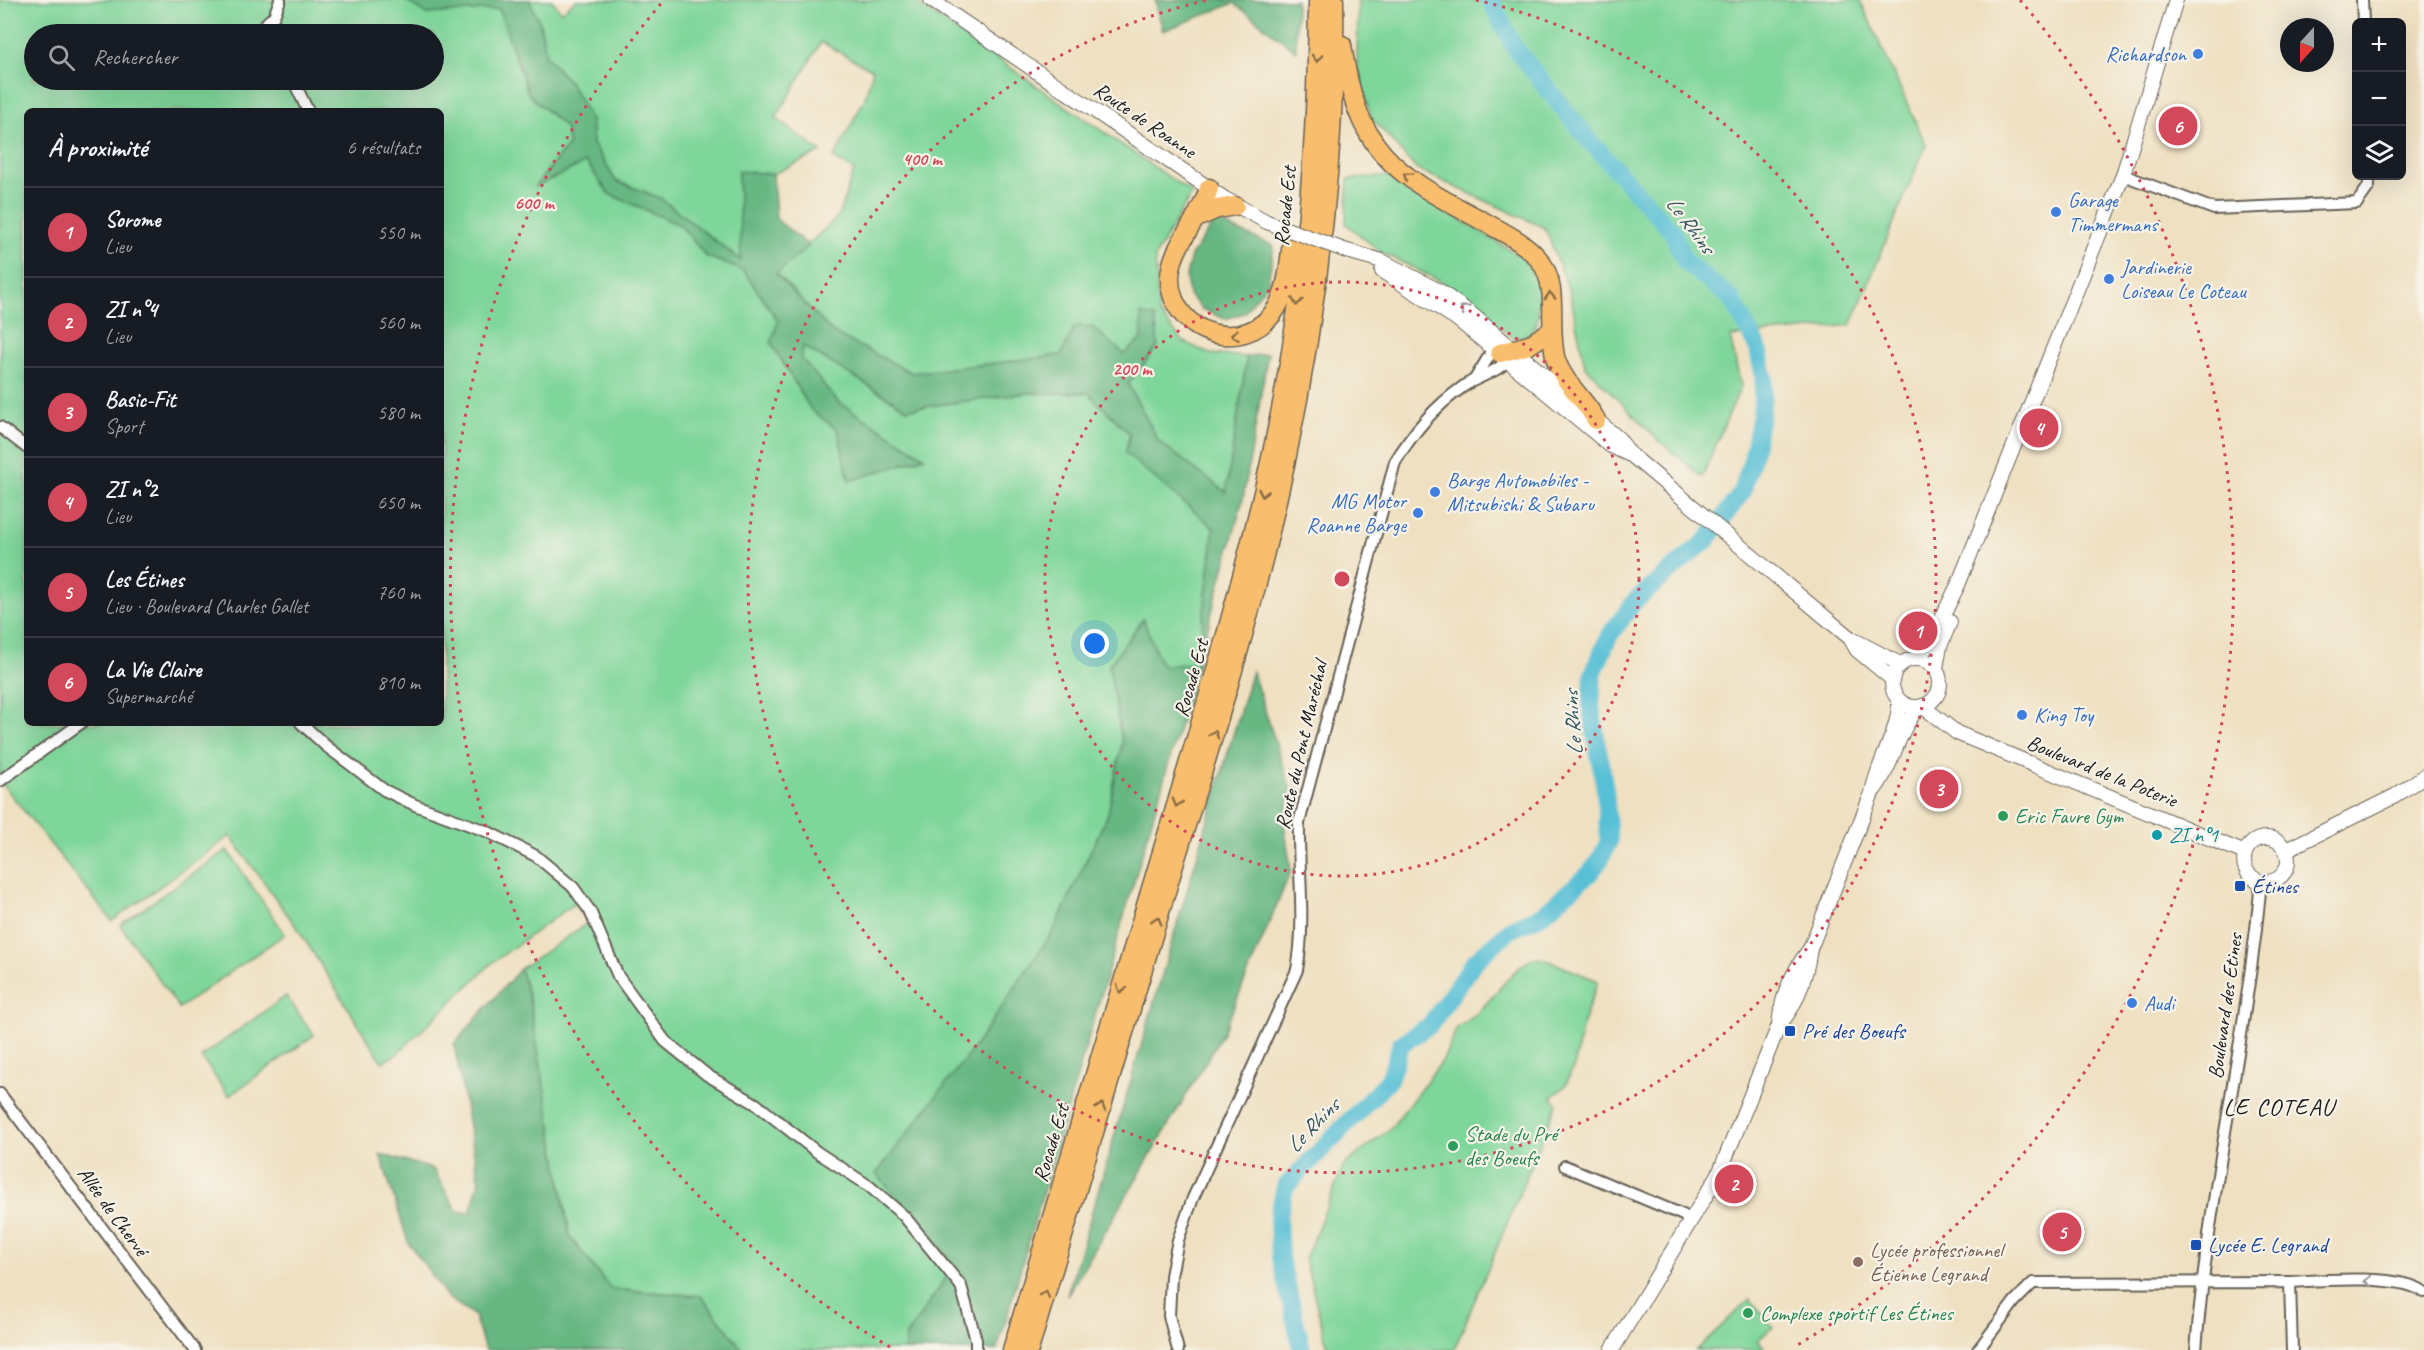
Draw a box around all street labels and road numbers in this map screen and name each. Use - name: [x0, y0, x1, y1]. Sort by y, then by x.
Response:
- street label: Route de Roanne: [1089, 76, 1203, 165]
- street label: Rocade Est: [1268, 163, 1302, 247]
- street label: Rocade Est: [1168, 634, 1215, 720]
- street label: Route du Pont Maréchal: [1269, 655, 1334, 832]
- street label: Boulevard de la Poterie: [2023, 729, 2183, 814]
- street label: Boulevard des Etines: [2202, 930, 2248, 1080]
- street label: Rocade Est: [1027, 1099, 1076, 1185]
- street label: Allée de Chervé: [72, 1161, 156, 1263]

